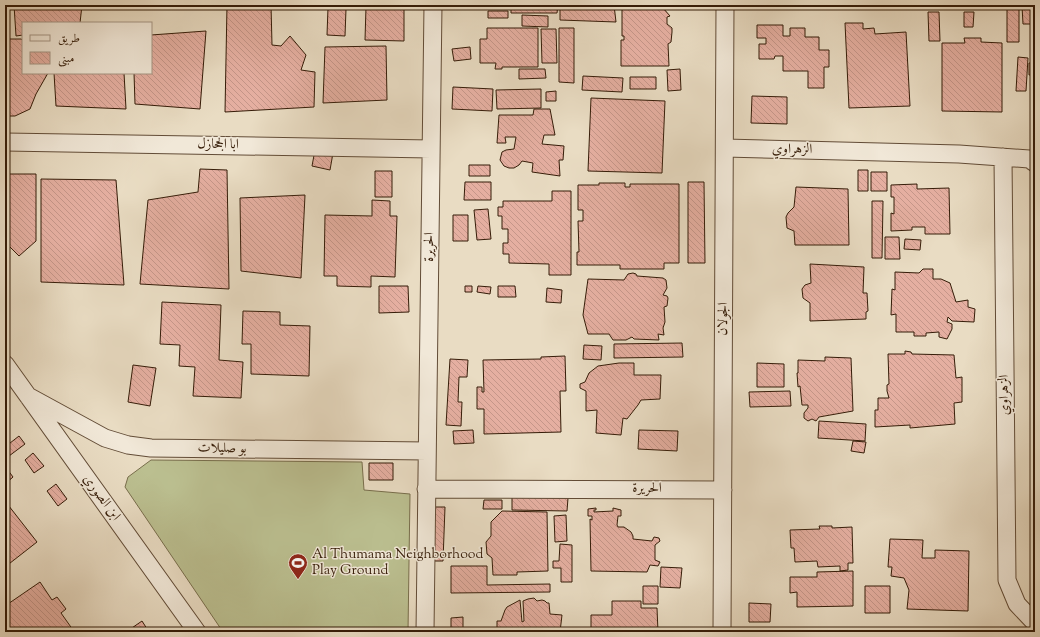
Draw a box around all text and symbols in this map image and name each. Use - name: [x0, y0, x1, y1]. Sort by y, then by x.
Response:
- legend: [22, 22, 152, 74]
- text: طريق: [58, 30, 80, 48]
- text: مبنى: [58, 50, 74, 68]
- street label: ابا الجحازل: [197, 135, 239, 155]
- street label: الزهراوي: [772, 140, 812, 160]
- street label: الحريرة: [420, 232, 440, 262]
- street label: الجولان: [714, 302, 734, 336]
- street label: الزهراوي: [995, 375, 1015, 415]
- street label: بو صليلات: [197, 439, 247, 459]
- street label: ابن الصوري: [77, 471, 125, 525]
- street label: الحريرة: [632, 479, 662, 499]
- place label: Al Thumama Neighborhood Play Ground: [312, 545, 483, 581]
- sports icon: Al Thumama Neighborhood Play Ground: [287, 552, 309, 580]

